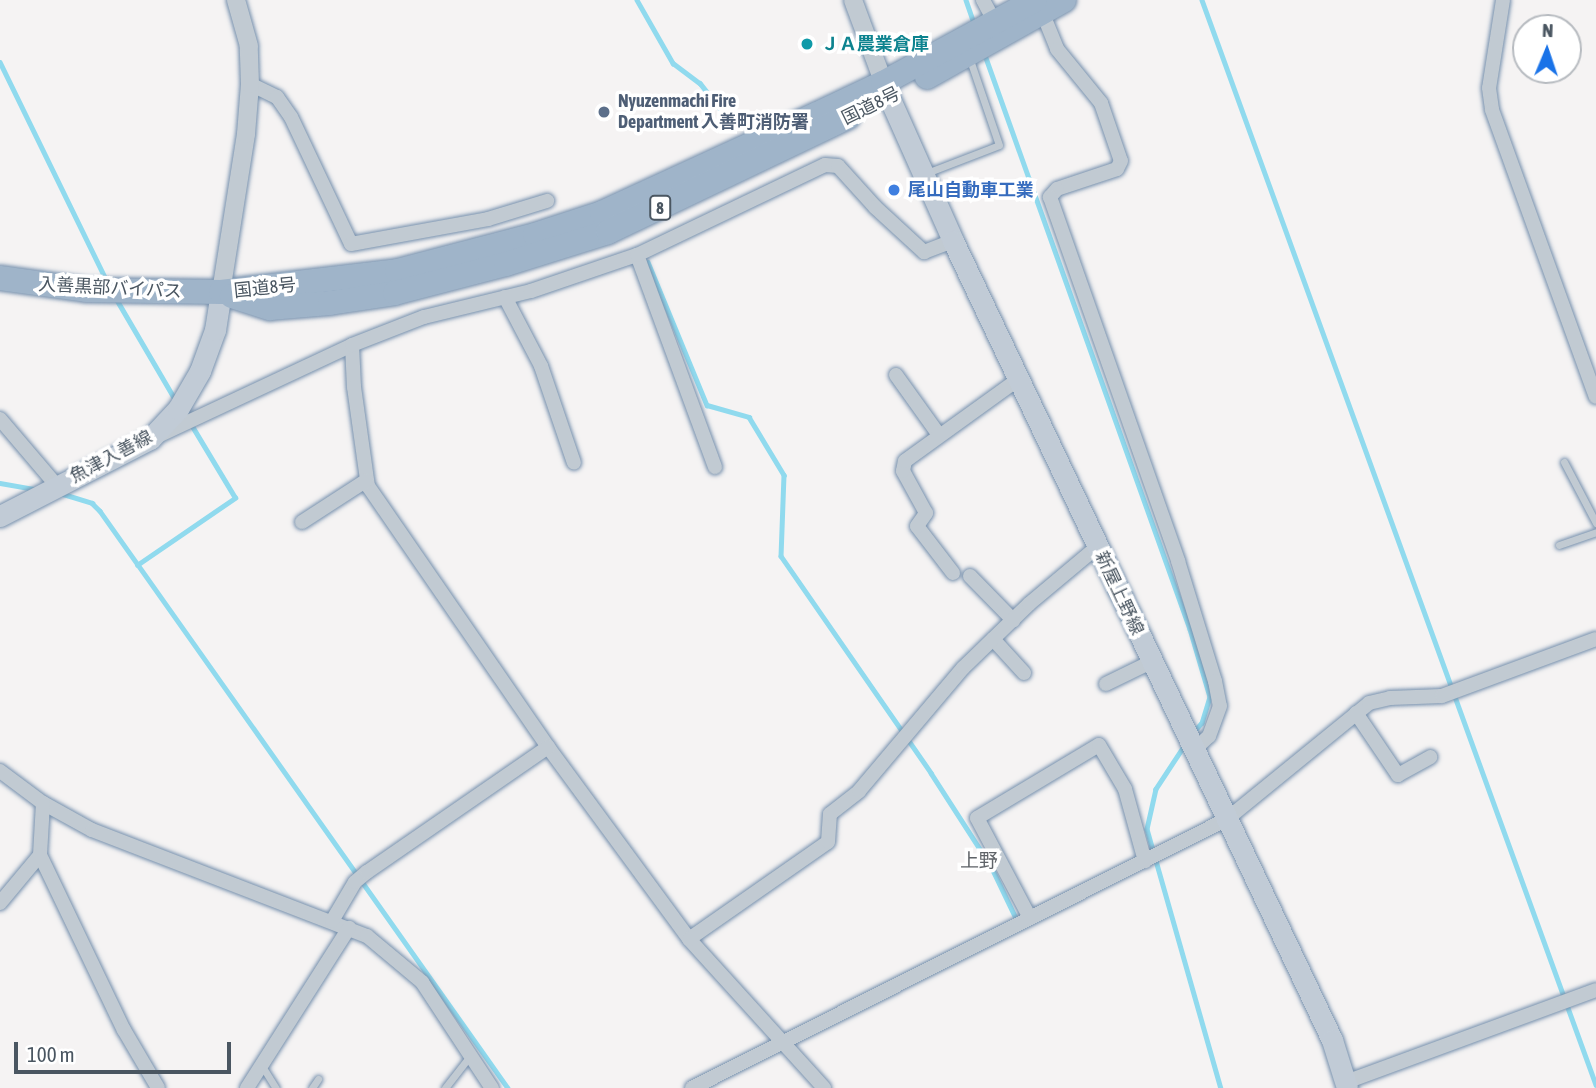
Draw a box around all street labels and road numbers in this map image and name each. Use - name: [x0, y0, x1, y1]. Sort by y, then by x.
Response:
- street label: 国道8号: [838, 83, 904, 129]
- road number: 8: [648, 196, 672, 220]
- street label: 入善黒部バイパス: [38, 273, 182, 303]
- street label: 国道8号: [233, 274, 297, 302]
- street label: 魚津入善線: [66, 426, 156, 488]
- street label: 新屋上野線: [1090, 548, 1148, 638]

